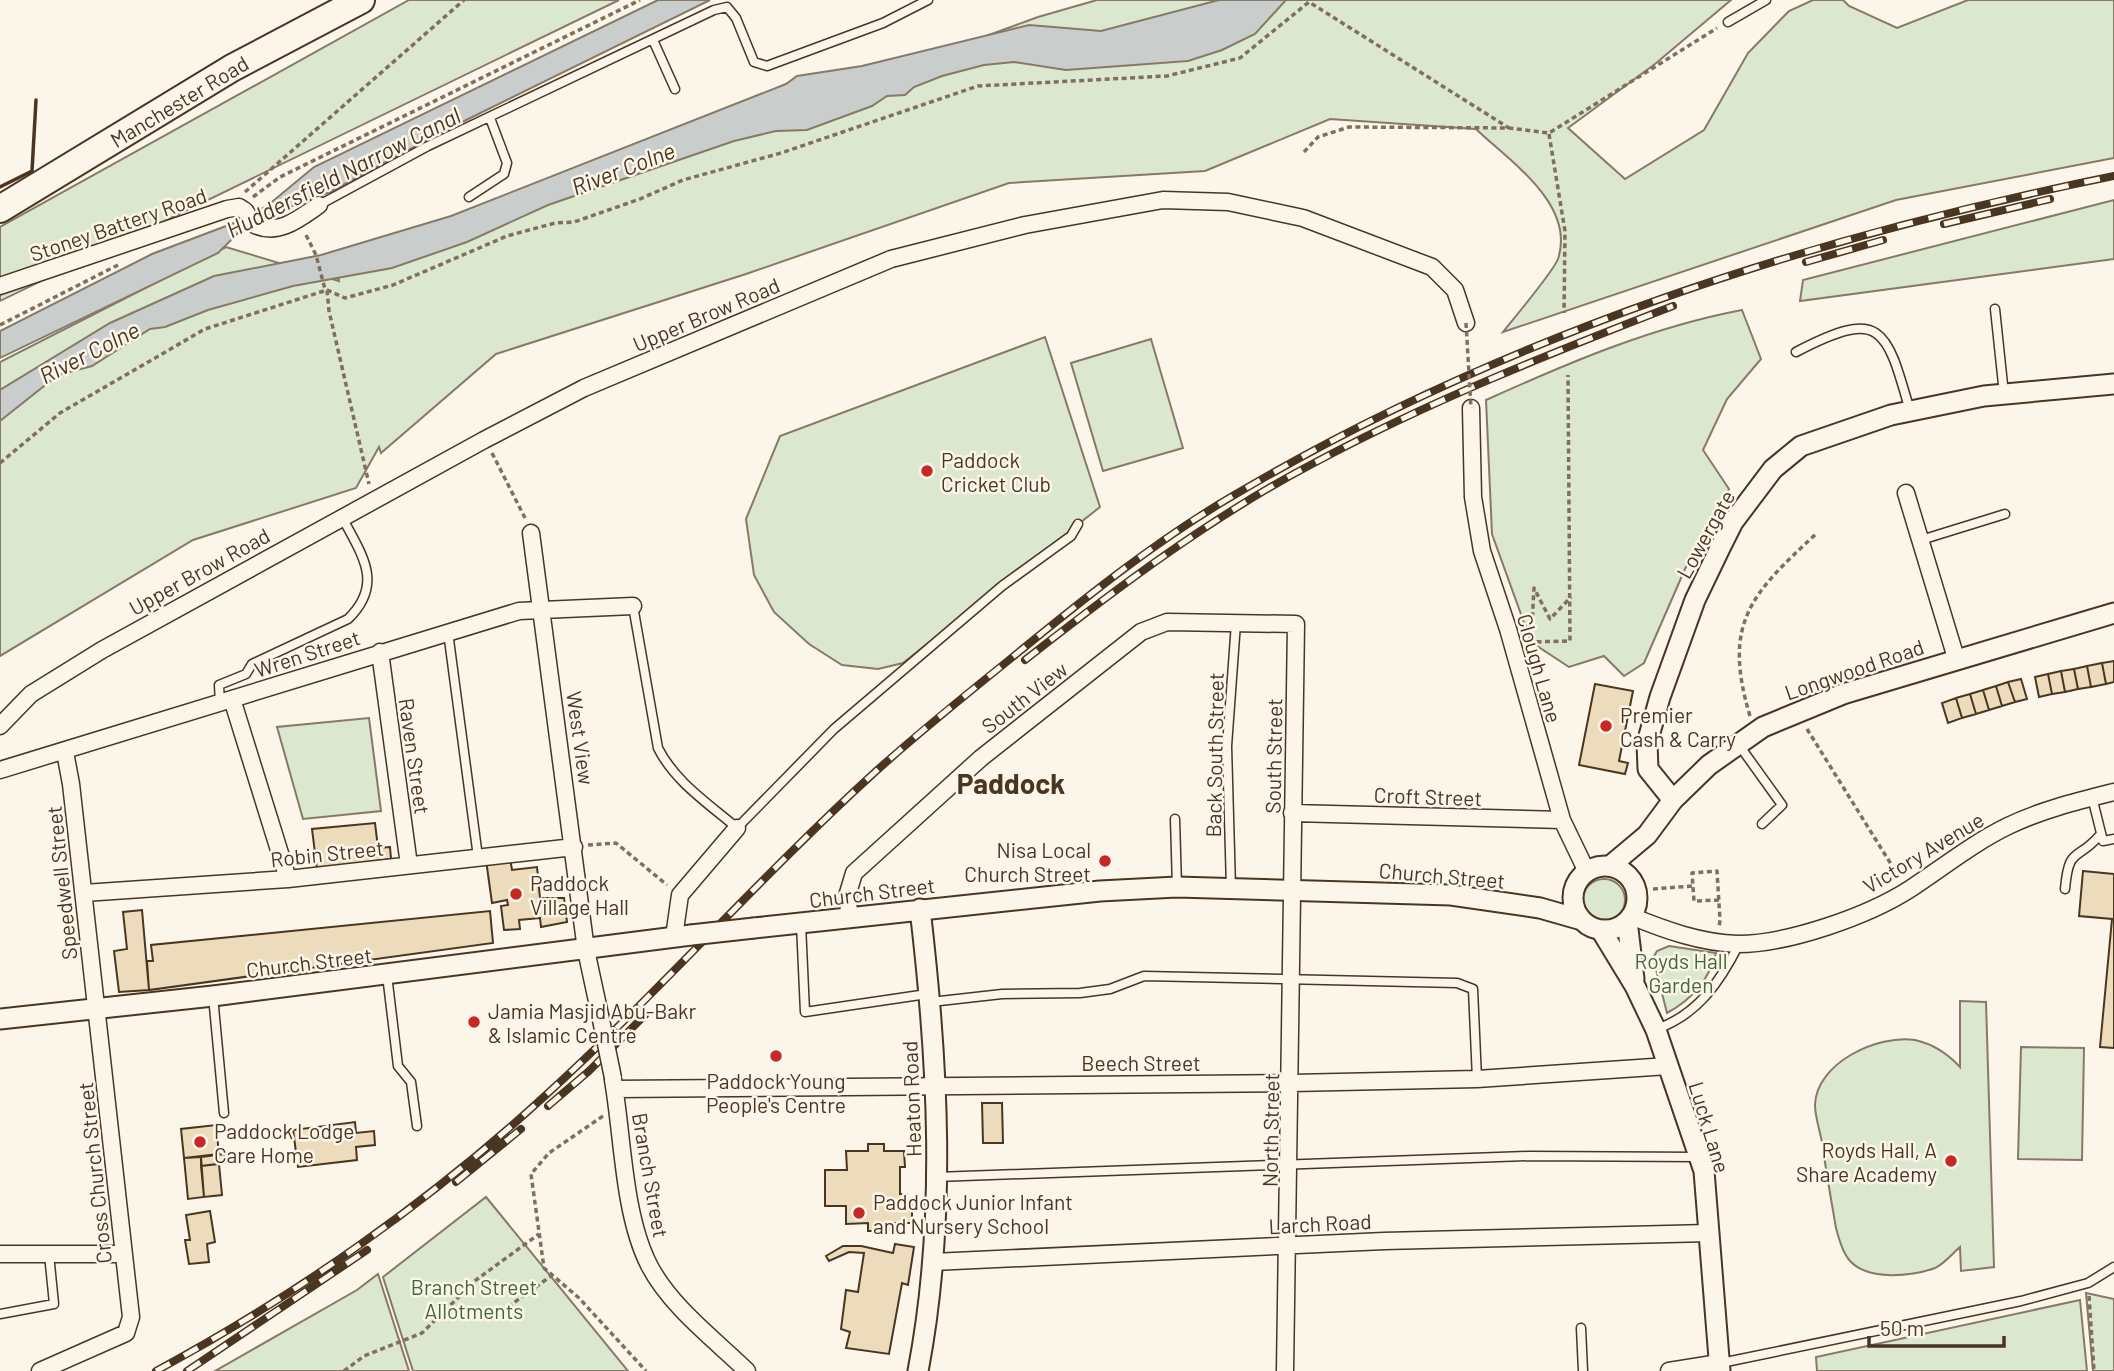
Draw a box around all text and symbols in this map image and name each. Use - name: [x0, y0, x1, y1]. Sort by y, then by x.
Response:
- street label: Manchester Road: [105, 50, 253, 152]
- water label: Huddersfield Narrow Canal: [221, 101, 465, 243]
- water label: River Colne: [567, 135, 679, 201]
- street label: Stoney Battery Road: [26, 182, 210, 266]
- street label: Upper Brow Road: [629, 272, 783, 356]
- water label: River Colne: [34, 315, 144, 389]
- place label: Paddock Cricket Club: [941, 447, 1051, 496]
- marker: Paddock Cricket Club: [919, 463, 935, 479]
- street label: Lowergate: [1671, 486, 1739, 582]
- street label: Upper Brow Road: [124, 522, 274, 620]
- street label: Clough Lane: [1513, 611, 1567, 725]
- street label: Wren Street: [251, 624, 363, 682]
- street label: Longwood Road: [1781, 633, 1927, 705]
- street label: South View: [976, 656, 1072, 738]
- street label: Back South Street: [1200, 672, 1228, 838]
- street label: West View: [562, 690, 600, 786]
- street label: Raven Street: [394, 696, 436, 816]
- street label: South Street: [1259, 698, 1287, 814]
- place label: Premier Cash & Carry: [1620, 702, 1736, 751]
- marker: Premier Cash & Carry: [1598, 718, 1614, 734]
- district label: Paddock: [957, 766, 1065, 800]
- street label: Croft Street: [1373, 782, 1483, 810]
- street label: Speedwell Street: [40, 805, 82, 961]
- street label: Victory Avenue: [1858, 806, 1988, 898]
- street label: Robin Street: [269, 835, 385, 871]
- place label: Nisa Local Church Street: [964, 837, 1091, 886]
- marker: Nisa Local Church Street: [1097, 853, 1113, 869]
- street label: Church Street: [1378, 857, 1506, 893]
- place label: Paddock Village Hall: [530, 870, 629, 919]
- street label: Church Street: [808, 872, 936, 912]
- marker: Paddock Village Hall: [508, 886, 524, 902]
- street label: Church Street: [245, 942, 373, 982]
- park label: Royds Hall Garden: [1634, 948, 1728, 997]
- place label: Jamia Masjid Abu-Bakr & Islamic Centre: [488, 998, 697, 1047]
- marker: Jamia Masjid Abu-Bakr & Islamic Centre: [466, 1014, 482, 1030]
- street label: Heaton Road: [896, 1040, 926, 1158]
- marker: Paddock Young People's Centre: [768, 1048, 784, 1064]
- street label: Beech Street: [1081, 1050, 1201, 1075]
- place label: Paddock Young People's Centre: [706, 1068, 846, 1117]
- street label: North Street: [1257, 1073, 1283, 1187]
- street label: Luck Lane: [1684, 1078, 1736, 1176]
- street label: Cross Church Street: [72, 1081, 116, 1265]
- street label: Branch Street: [628, 1111, 674, 1239]
- place label: Paddock Lodge Care Home: [214, 1118, 354, 1167]
- marker: Paddock Lodge Care Home: [192, 1134, 208, 1150]
- place label: Royds Hall, A Share Academy: [1796, 1137, 1937, 1186]
- marker: Royds Hall, A Share Academy: [1943, 1153, 1959, 1169]
- place label: Paddock Junior Infant and Nursery School: [873, 1189, 1073, 1238]
- marker: Paddock Junior Infant and Nursery School: [851, 1205, 867, 1221]
- street label: Larch Road: [1268, 1208, 1372, 1238]
- park label: Branch Street Allotments: [411, 1274, 537, 1323]
- scale bar: [1869, 1304, 2004, 1348]
- text: 50 m: [1880, 1315, 1924, 1340]

